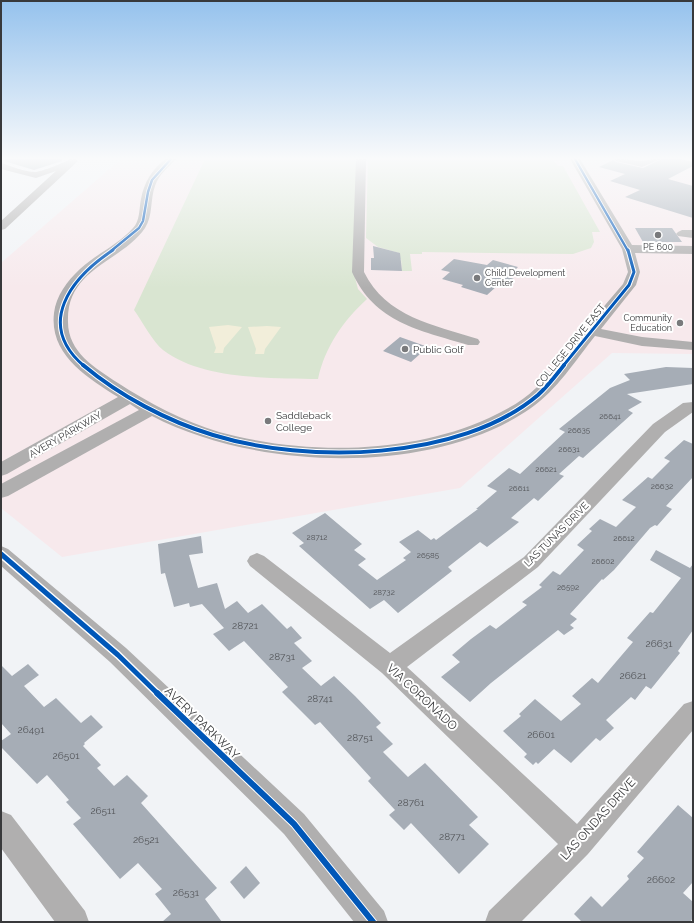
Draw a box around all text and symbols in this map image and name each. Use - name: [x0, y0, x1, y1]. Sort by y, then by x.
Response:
- marker: PE 600: [653, 230, 663, 240]
- place label: PE 600: [643, 242, 673, 252]
- place label: Child Development Center: [485, 268, 565, 288]
- marker: Child Development Center: [472, 273, 482, 283]
- street label: COLLEGE DRIVE EAST: [533, 301, 607, 389]
- place label: Community Education: [623, 313, 672, 333]
- marker: Community Education: [675, 318, 685, 328]
- marker: Public Golf: [400, 344, 410, 354]
- place label: Public Golf: [413, 344, 464, 355]
- street label: AVERY PARKWAY: [27, 409, 104, 460]
- place label: Saddleback College: [276, 410, 332, 433]
- house number: 26641: [599, 411, 621, 421]
- marker: Saddleback College: [263, 416, 273, 426]
- house number: 26635: [568, 425, 591, 435]
- house number: 26631: [558, 444, 580, 454]
- house number: 26621: [535, 464, 557, 474]
- house number: 26632: [651, 481, 673, 491]
- house number: 26611: [509, 483, 530, 493]
- street label: LAS TUNAS DRIVE: [522, 500, 591, 569]
- house number: 28712: [307, 532, 327, 542]
- house number: 26612: [613, 533, 635, 543]
- house number: 26585: [417, 550, 440, 560]
- house number: 26602: [592, 556, 614, 566]
- house number: 26592: [557, 582, 579, 592]
- house number: 28732: [373, 587, 395, 597]
- house number: 28721: [232, 620, 259, 631]
- house number: 26631: [646, 638, 673, 649]
- house number: 28731: [269, 651, 296, 662]
- street label: VIA CORONADO: [384, 661, 460, 733]
- house number: 26621: [620, 670, 647, 681]
- street label: AVERY PARKWAY: [162, 684, 242, 762]
- house number: 28741: [307, 693, 334, 704]
- house number: 26491: [18, 724, 45, 735]
- house number: 26601: [527, 729, 556, 740]
- house number: 28751: [347, 732, 374, 743]
- house number: 26501: [52, 750, 80, 761]
- street label: LAS ONDAS DRIVE: [558, 775, 638, 863]
- house number: 28761: [398, 797, 425, 808]
- house number: 26511: [90, 805, 116, 816]
- house number: 28771: [439, 831, 466, 842]
- house number: 26521: [133, 834, 160, 845]
- house number: 26602: [647, 874, 675, 885]
- house number: 26531: [173, 887, 200, 898]

